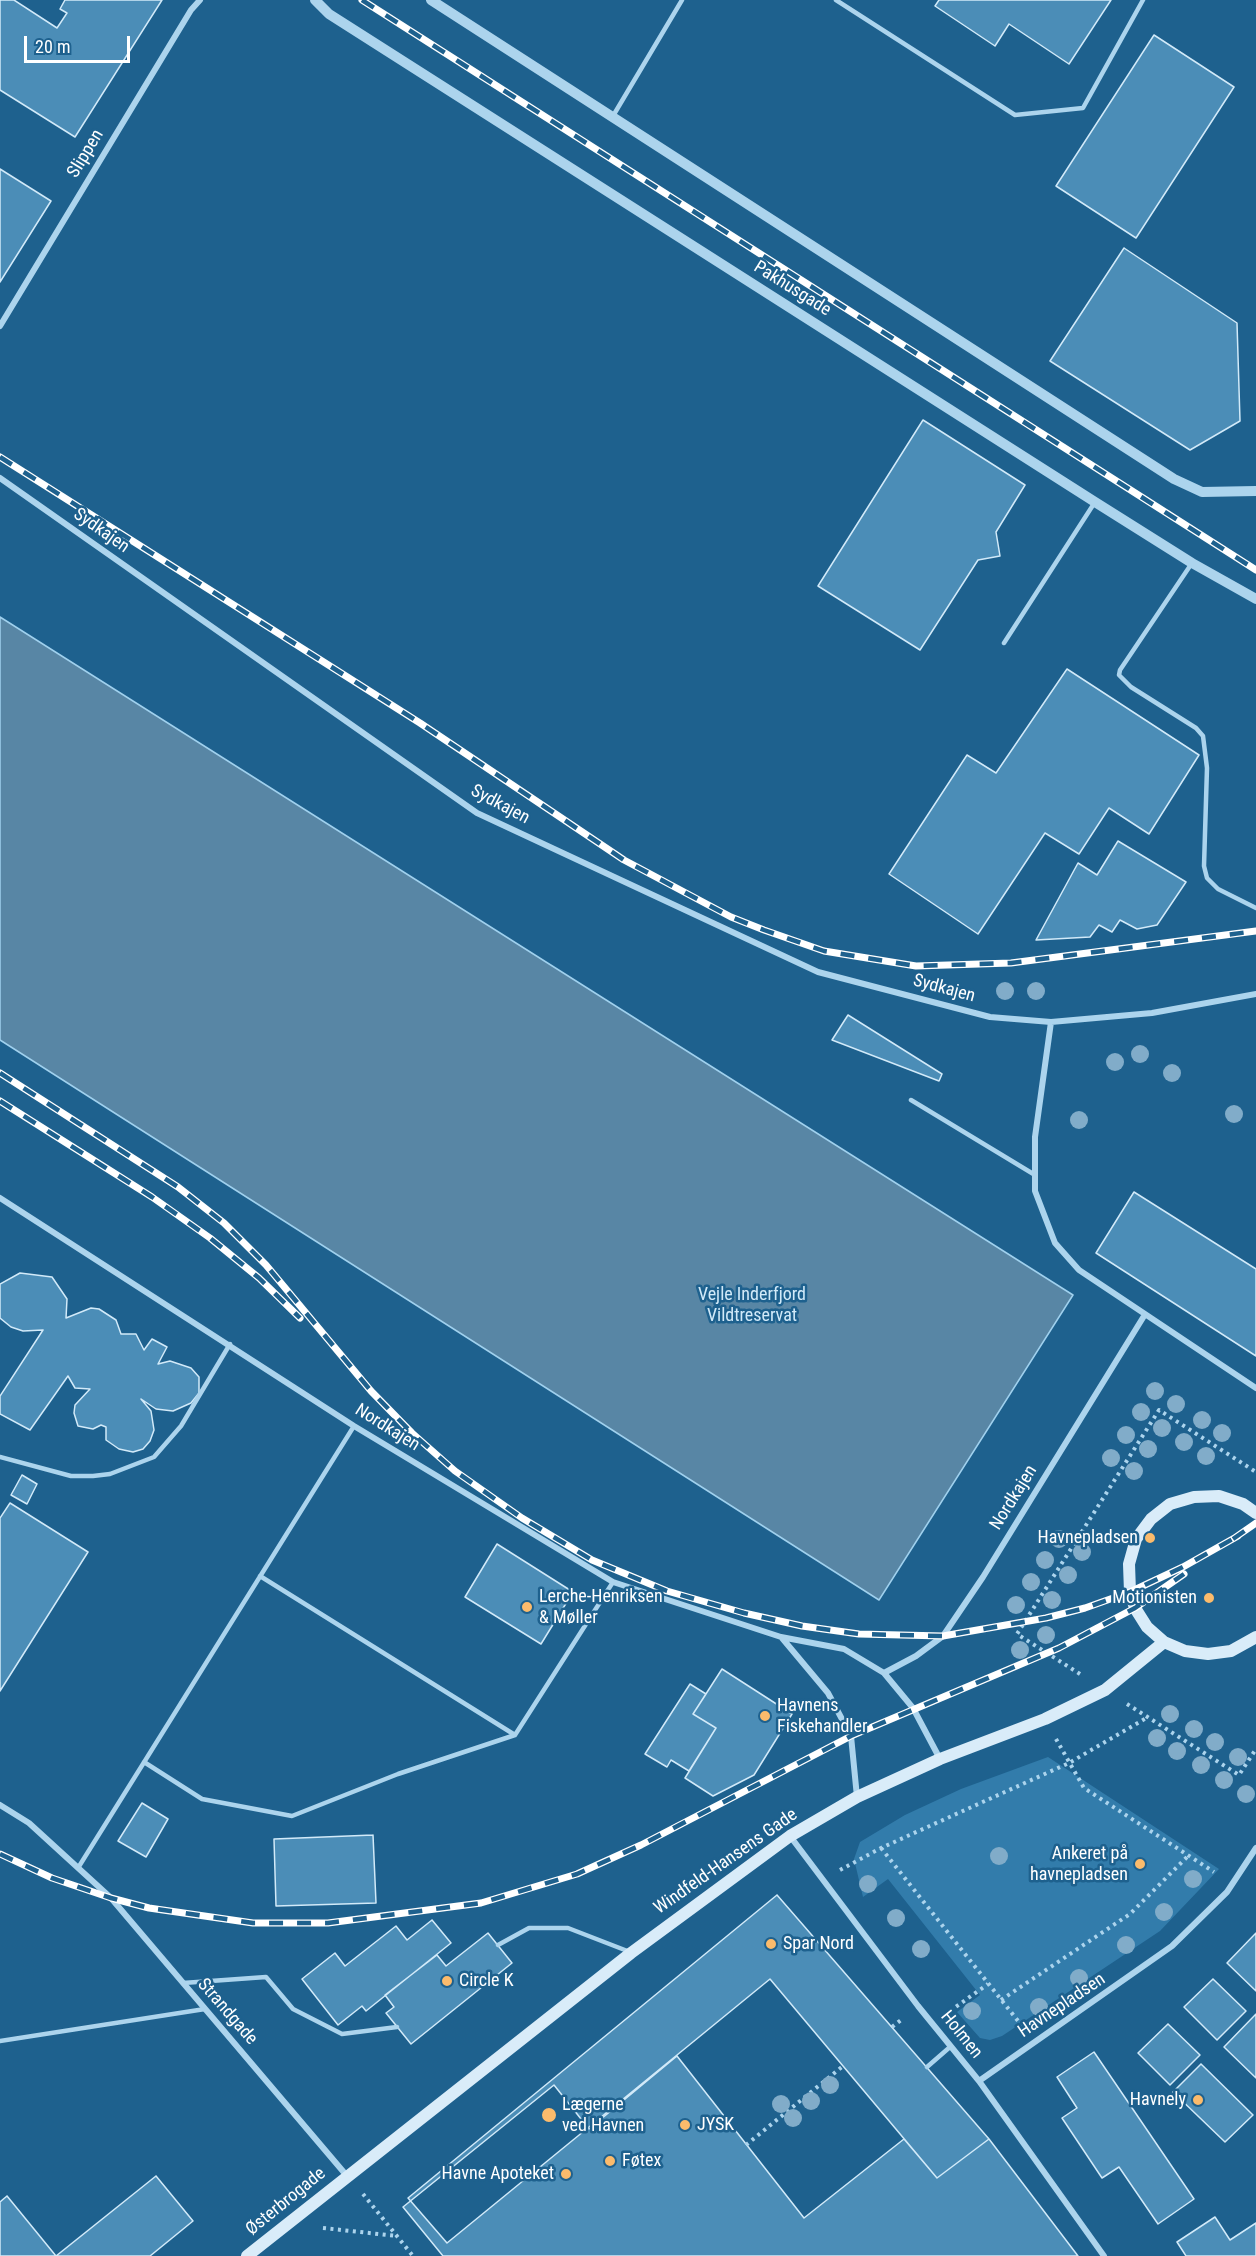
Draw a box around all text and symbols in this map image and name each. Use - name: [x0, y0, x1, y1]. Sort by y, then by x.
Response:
- scale bar: [27, 24, 134, 62]
- text: 20 m: [35, 36, 70, 57]
- street label: Slippen: [63, 126, 109, 182]
- street label: Pakhusgade: [749, 257, 835, 321]
- street label: Sydkajen: [69, 504, 133, 558]
- street label: Sydkajen: [467, 781, 533, 829]
- street label: Sydkajen: [911, 970, 977, 1008]
- park label: Vejle Inderfjord Vildtreservat: [698, 1284, 806, 1326]
- street label: Nordkajen: [351, 1400, 423, 1456]
- street label: Nordkajen: [986, 1462, 1042, 1534]
- place label: Havnepladsen: [1038, 1527, 1138, 1549]
- marker: Havnepladsen: [1143, 1531, 1157, 1545]
- place label: Lerche-Henriksen & Møller: [539, 1586, 663, 1628]
- place label: Motionisten: [1112, 1587, 1197, 1609]
- marker: Motionisten: [1202, 1591, 1216, 1605]
- marker: Lerche-Henriksen & Møller: [520, 1600, 534, 1614]
- place label: Havnens Fiskehandler: [777, 1695, 867, 1738]
- marker: Havnens Fiskehandler: [758, 1709, 772, 1723]
- street label: Windfeld-Hansens Gade: [650, 1804, 802, 1920]
- place label: Ankeret på havnepladsen: [1030, 1843, 1128, 1886]
- marker: Ankeret på havnepladsen: [1133, 1857, 1147, 1871]
- place label: Spar Nord: [783, 1933, 854, 1955]
- marker: Spar Nord: [764, 1937, 778, 1951]
- street label: Havnepladsen: [1014, 1969, 1110, 2043]
- place label: Circle K: [459, 1970, 513, 1992]
- street label: Strandgade: [192, 1974, 262, 2050]
- marker: Circle K: [440, 1974, 454, 1988]
- street label: Holmen: [935, 2007, 987, 2063]
- place label: Havnely: [1130, 2089, 1186, 2111]
- marker: Havnely: [1191, 2093, 1205, 2107]
- place label: Lægerne ved Havnen: [562, 2094, 644, 2136]
- marker: Lægerne ved Havnen: [540, 2106, 558, 2124]
- place label: JYSK: [697, 2114, 734, 2136]
- marker: JYSK: [678, 2118, 692, 2132]
- place label: Føtex: [622, 2150, 661, 2172]
- marker: Føtex: [603, 2154, 617, 2168]
- street label: Østerbrogade: [242, 2163, 330, 2241]
- place label: Havne Apoteket: [442, 2163, 554, 2185]
- marker: Havne Apoteket: [559, 2167, 573, 2181]

